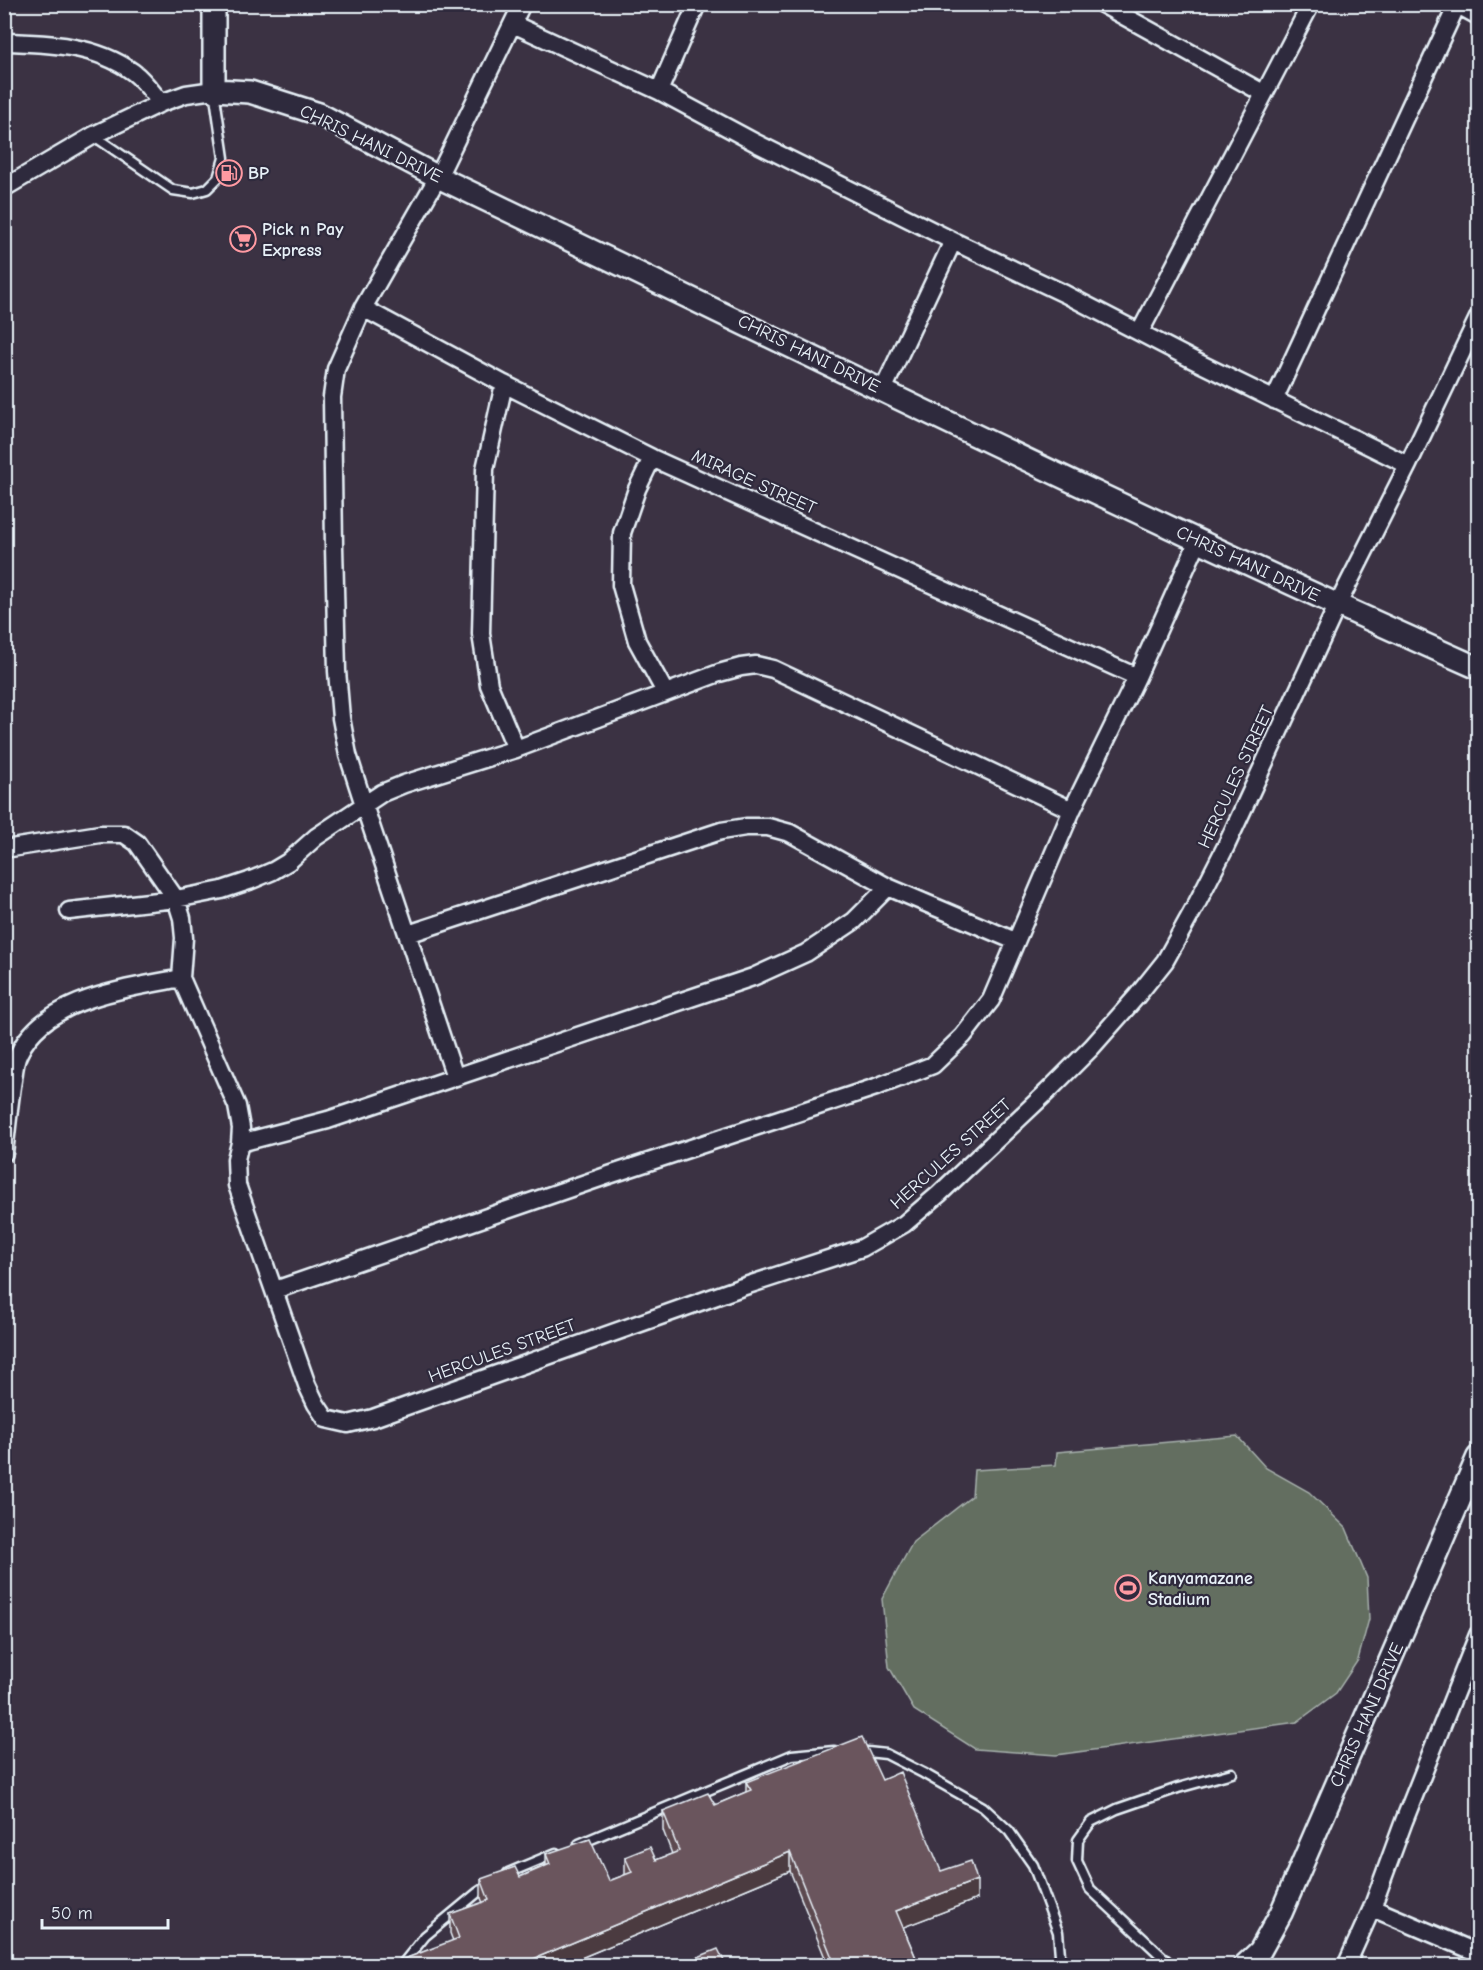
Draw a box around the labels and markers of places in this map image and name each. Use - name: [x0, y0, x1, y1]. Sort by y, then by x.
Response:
- fuel station icon: BP: [214, 158, 244, 188]
- place label: BP: [248, 163, 269, 184]
- place label: Pick n Pay Express: [262, 219, 344, 261]
- supermarket icon: Pick n Pay Express: [228, 224, 258, 254]
- place label: Kanyamazane Stadium: [1148, 1568, 1253, 1610]
- sports icon: Kanyamazane Stadium: [1113, 1573, 1143, 1603]

